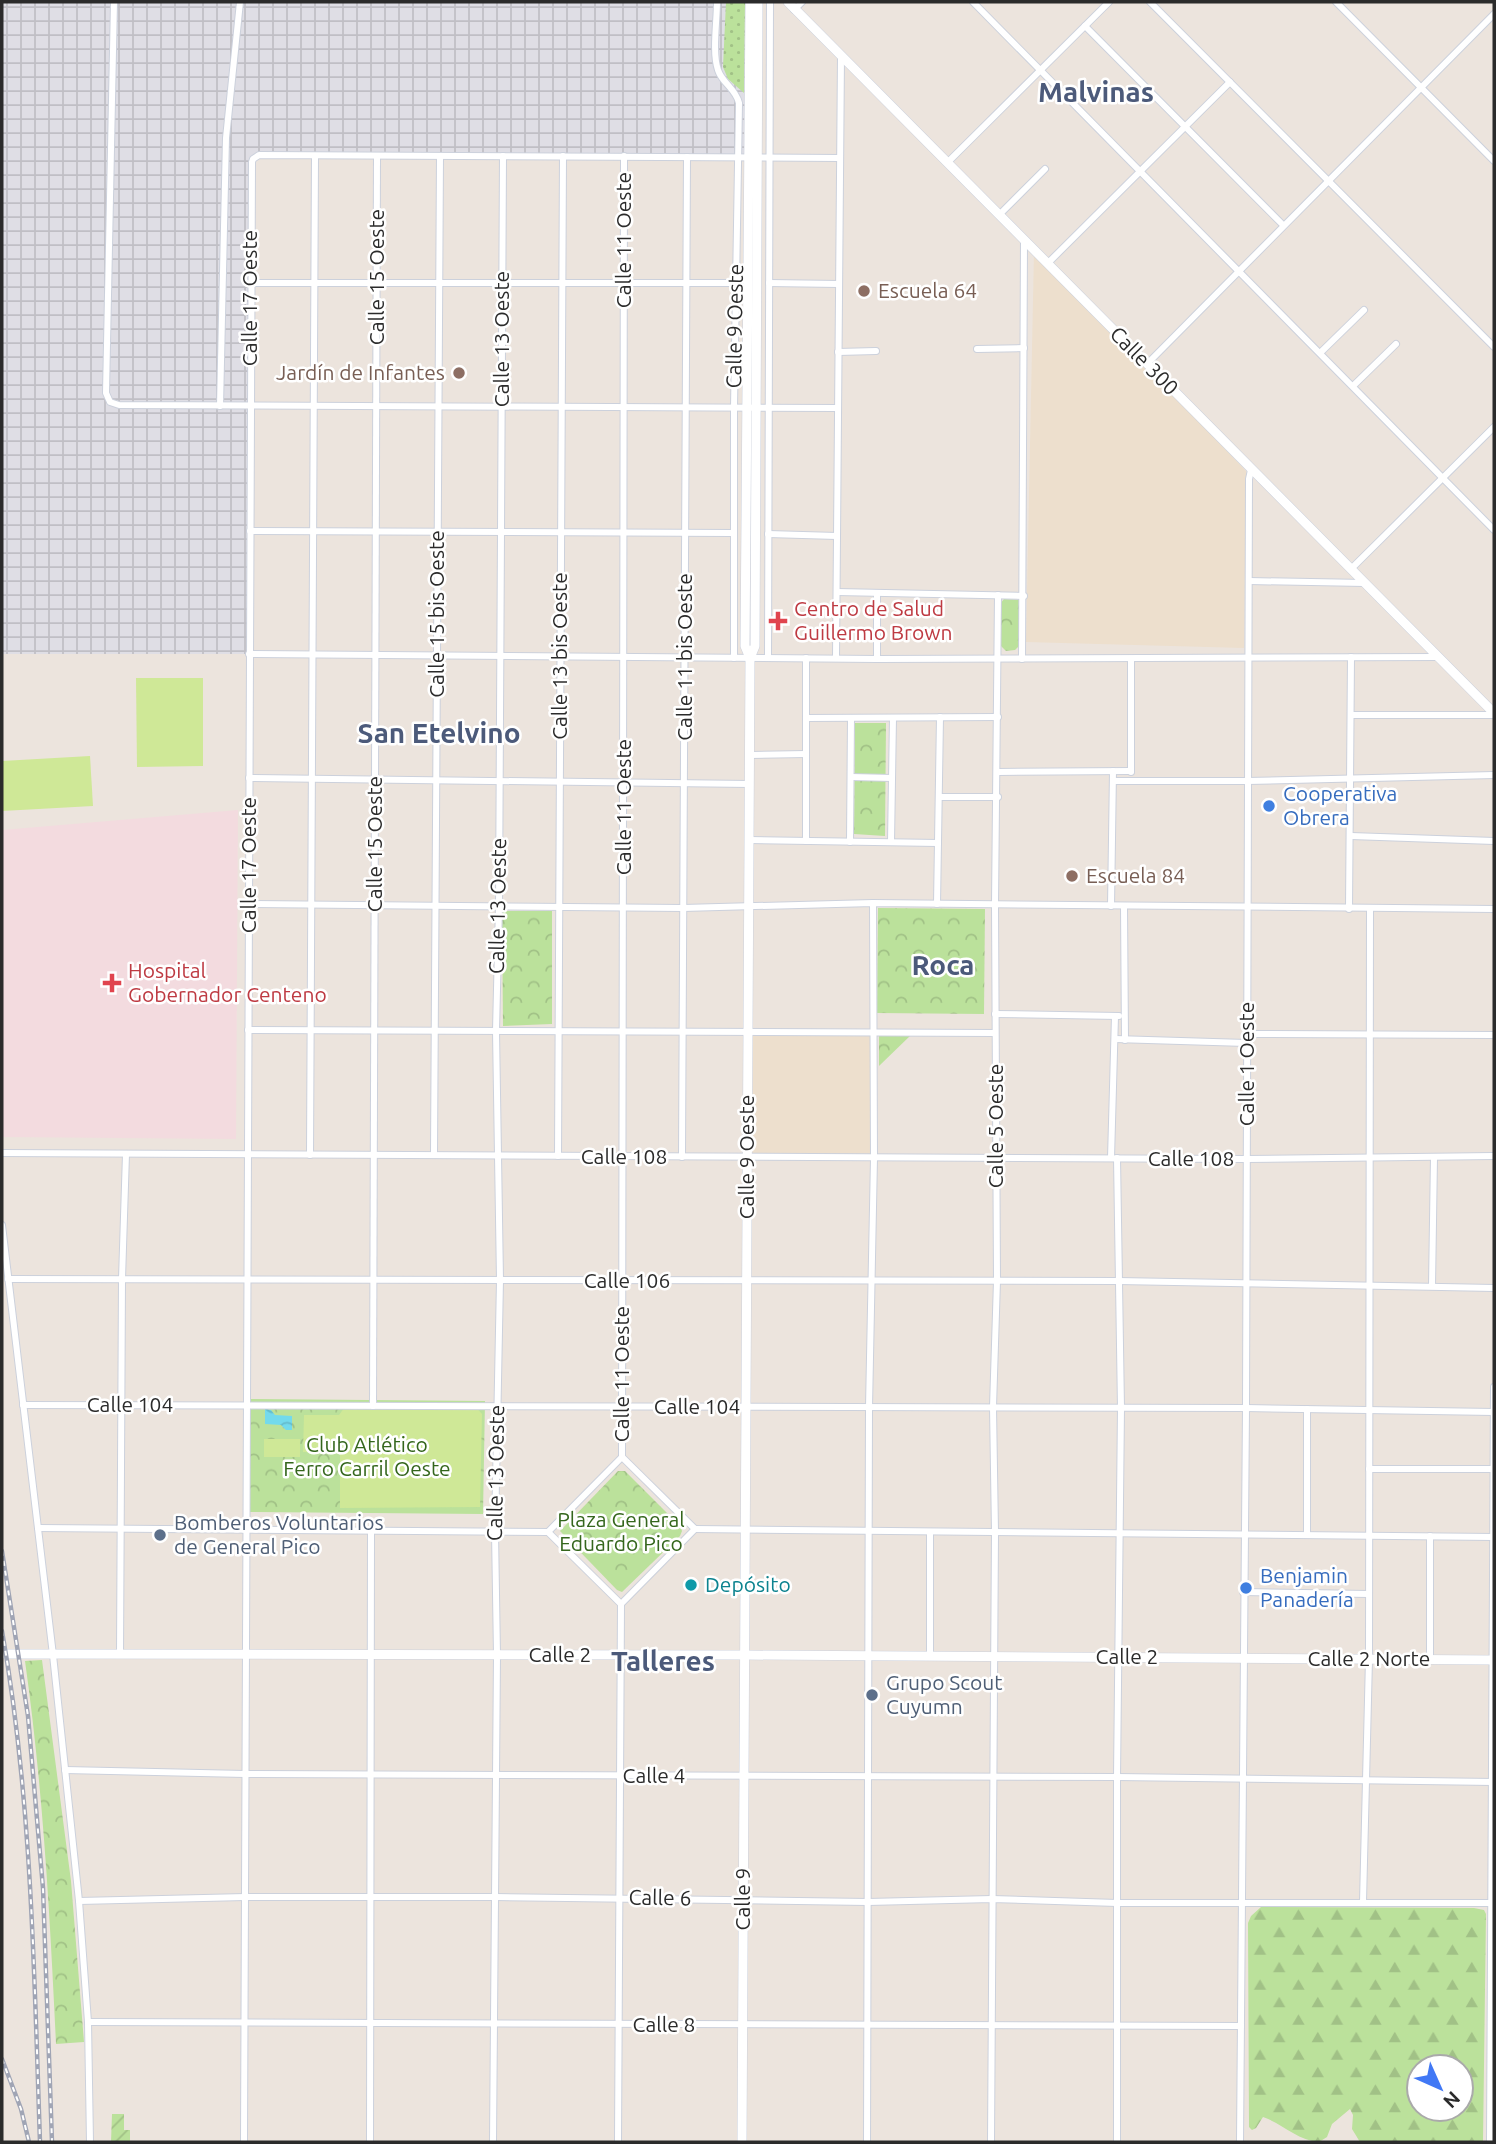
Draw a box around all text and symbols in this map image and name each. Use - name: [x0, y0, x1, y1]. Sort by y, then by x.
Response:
- district label: Malvinas: [1038, 76, 1154, 107]
- street label: Calle 11 Oeste: [611, 172, 635, 308]
- street label: Calle 15 Oeste: [364, 209, 388, 345]
- street label: Calle 17 Oeste: [237, 230, 261, 366]
- street label: Calle 9 Oeste: [721, 264, 747, 388]
- street label: Calle 13 Oeste: [489, 271, 513, 407]
- place label: Escuela 64: [878, 278, 977, 302]
- marker: Escuela 64: [856, 283, 872, 299]
- street label: Calle 300: [1106, 321, 1184, 399]
- place label: Jardín de Infantes: [276, 360, 445, 384]
- marker: Jardín de Infantes: [451, 365, 467, 381]
- street label: Calle 15 bis Oeste: [424, 530, 448, 698]
- street label: Calle 13 bis Oeste: [547, 572, 571, 740]
- street label: Calle 11 bis Oeste: [672, 573, 696, 741]
- place label: Centro de Salud Guillermo Brown: [794, 596, 953, 644]
- marker: Centro de Salud Guillermo Brown: [768, 611, 788, 631]
- district label: San Etelvino: [357, 717, 521, 748]
- street label: Calle 11 Oeste: [611, 739, 635, 875]
- street label: Calle 15 Oeste: [362, 776, 386, 912]
- place label: Cooperativa Obrera: [1283, 781, 1397, 829]
- street label: Calle 17 Oeste: [236, 797, 260, 933]
- marker: Cooperativa Obrera: [1261, 798, 1277, 814]
- street label: Calle 13 Oeste: [484, 838, 510, 974]
- place label: Escuela 84: [1086, 863, 1185, 887]
- marker: Escuela 84: [1064, 868, 1080, 884]
- district label: Roca: [911, 949, 975, 980]
- place label: Hospital Gobernador Centeno: [128, 958, 327, 1006]
- marker: Hospital Gobernador Centeno: [102, 973, 122, 993]
- street label: Calle 1 Oeste: [1234, 1002, 1258, 1126]
- street label: Calle 5 Oeste: [983, 1064, 1007, 1188]
- street label: Calle 9 Oeste: [734, 1095, 758, 1219]
- street label: Calle 108: [581, 1144, 667, 1168]
- street label: Calle 108: [1148, 1146, 1234, 1170]
- street label: Calle 106: [584, 1268, 670, 1292]
- street label: Calle 11 Oeste: [609, 1306, 633, 1442]
- street label: Calle 104: [87, 1392, 173, 1416]
- street label: Calle 104: [654, 1394, 740, 1418]
- street label: Calle 13 Oeste: [482, 1405, 508, 1541]
- park label: Club Atlético Ferro Carril Oeste: [283, 1432, 451, 1480]
- park label: Plaza General Eduardo Pico: [557, 1507, 685, 1555]
- place label: Bomberos Voluntarios de General Pico: [174, 1510, 384, 1558]
- marker: Bomberos Voluntarios de General Pico: [152, 1527, 168, 1543]
- place label: Benjamin Panadería: [1260, 1563, 1354, 1611]
- place label: Depósito: [705, 1572, 791, 1596]
- marker: Depósito: [683, 1577, 699, 1593]
- marker: Benjamin Panadería: [1238, 1580, 1254, 1596]
- street label: Calle 2: [529, 1642, 591, 1666]
- street label: Calle 2: [1096, 1644, 1158, 1668]
- district label: Talleres: [611, 1645, 715, 1676]
- street label: Calle 2 Norte: [1308, 1646, 1430, 1670]
- place label: Grupo Scout Cuyumn: [886, 1670, 1003, 1718]
- marker: Grupo Scout Cuyumn: [864, 1687, 880, 1703]
- street label: Calle 4: [623, 1763, 685, 1787]
- street label: Calle 9: [730, 1868, 754, 1930]
- street label: Calle 6: [628, 1884, 692, 1910]
- street label: Calle 8: [633, 2012, 695, 2036]
- north arrow: [1405, 2053, 1475, 2123]
- text: N: [1439, 2087, 1465, 2113]

